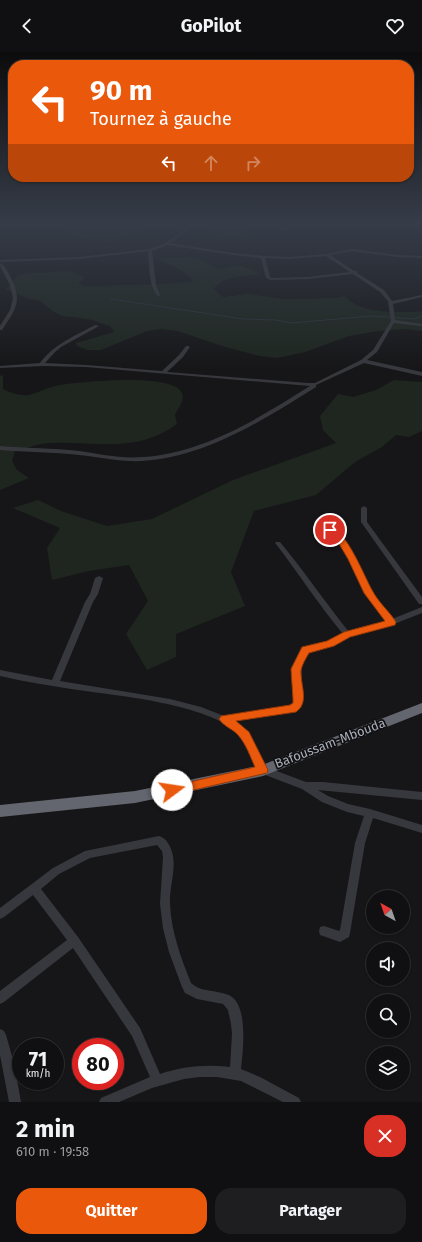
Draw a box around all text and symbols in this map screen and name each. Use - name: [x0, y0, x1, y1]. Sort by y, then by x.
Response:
- icon: back: [16, 15, 38, 37]
- text: GoPilot: [181, 15, 241, 37]
- icon: heart: [384, 15, 406, 37]
- text: 90 m: [90, 74, 152, 107]
- icon: left: [24, 76, 76, 128]
- text: Tournez à gauche: [90, 108, 232, 130]
- icon: left: [158, 152, 180, 174]
- icon: ahead: [200, 152, 222, 174]
- icon: right: [242, 152, 264, 174]
- pin: [313, 513, 347, 547]
- icon: arrive: [319, 519, 341, 541]
- street label: Bafoussam-Mbouda: [272, 715, 388, 771]
- position arrow: [151, 769, 193, 811]
- north arrow: [366, 890, 410, 934]
- map controls: [366, 890, 410, 1090]
- button: sound: [366, 942, 410, 986]
- button: search: [366, 994, 410, 1038]
- speed limit sign: 80: [72, 1038, 124, 1090]
- button: layers: [366, 1046, 410, 1090]
- text: 71: [29, 1047, 47, 1071]
- text: km/h: [26, 1068, 50, 1080]
- text: 2 min: [16, 1115, 75, 1143]
- button: close: [364, 1115, 406, 1157]
- text: 610 m · 19:58: [16, 1144, 89, 1159]
- button: Quitter: [16, 1188, 207, 1234]
- button: Partager: [215, 1188, 406, 1234]

